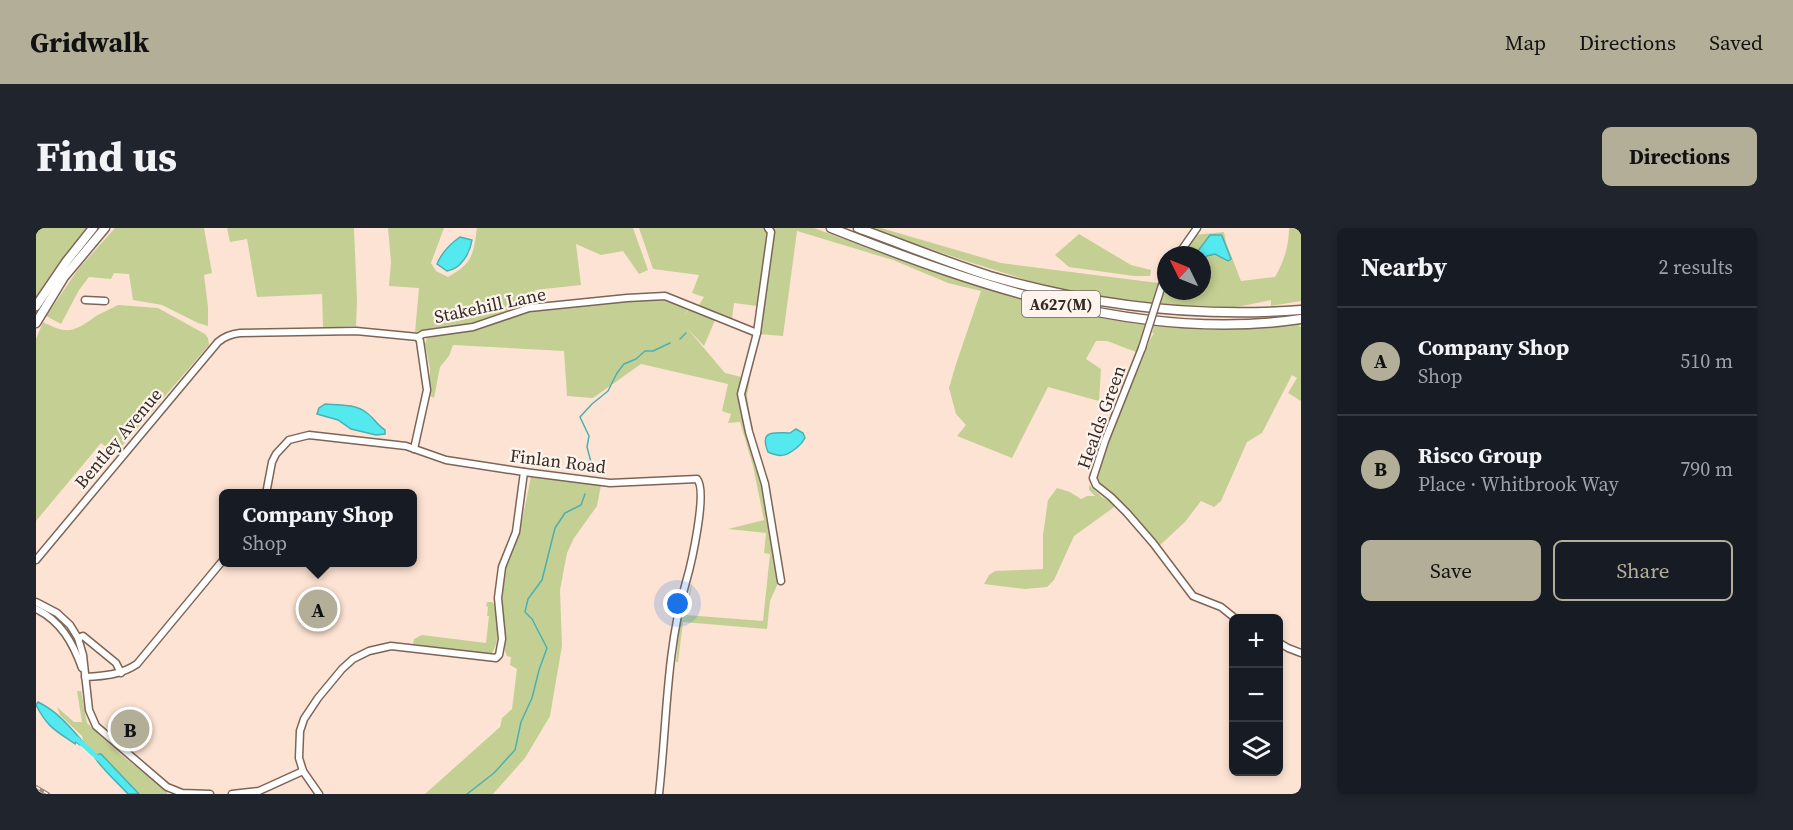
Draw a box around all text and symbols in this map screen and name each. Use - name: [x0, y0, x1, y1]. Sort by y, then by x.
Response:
- text: Gridwalk: [30, 23, 149, 61]
- text: Map: [1505, 28, 1546, 57]
- text: Directions: [1579, 28, 1676, 57]
- text: Saved: [1709, 28, 1763, 57]
- text: Find us: [36, 127, 177, 185]
- button: Directions: [1602, 127, 1757, 186]
- north arrow: [1157, 246, 1211, 300]
- text: Nearby: [1361, 249, 1447, 285]
- text: 2 results: [1658, 253, 1733, 281]
- street label: Stakehill Lane: [432, 281, 548, 329]
- road number: A627(M): [1022, 291, 1100, 317]
- text: Company Shop: [1418, 332, 1569, 362]
- text: A: [1374, 347, 1387, 375]
- text: 510 m: [1680, 347, 1733, 375]
- street label: Healds Green: [1071, 362, 1131, 472]
- text: Shop: [1418, 362, 1463, 390]
- street label: Bentley Avenue: [69, 382, 167, 494]
- text: Risco Group: [1418, 440, 1542, 470]
- street label: Finlan Road: [509, 443, 607, 479]
- text: B: [1374, 455, 1387, 483]
- text: 790 m: [1680, 455, 1733, 483]
- text: Place · Whitbrook Way: [1418, 470, 1619, 498]
- popup: [219, 489, 417, 567]
- text: Company Shop: [242, 499, 394, 529]
- text: Shop: [242, 529, 287, 557]
- button: Save: [1361, 540, 1541, 601]
- button: Share: [1553, 540, 1733, 601]
- pin: A: [298, 586, 338, 632]
- your location: [663, 589, 692, 618]
- map controls: [1229, 614, 1283, 776]
- button: +: [1229, 614, 1283, 668]
- button: −: [1229, 668, 1283, 722]
- pin: B: [110, 706, 149, 752]
- button: layers: [1229, 722, 1283, 776]

